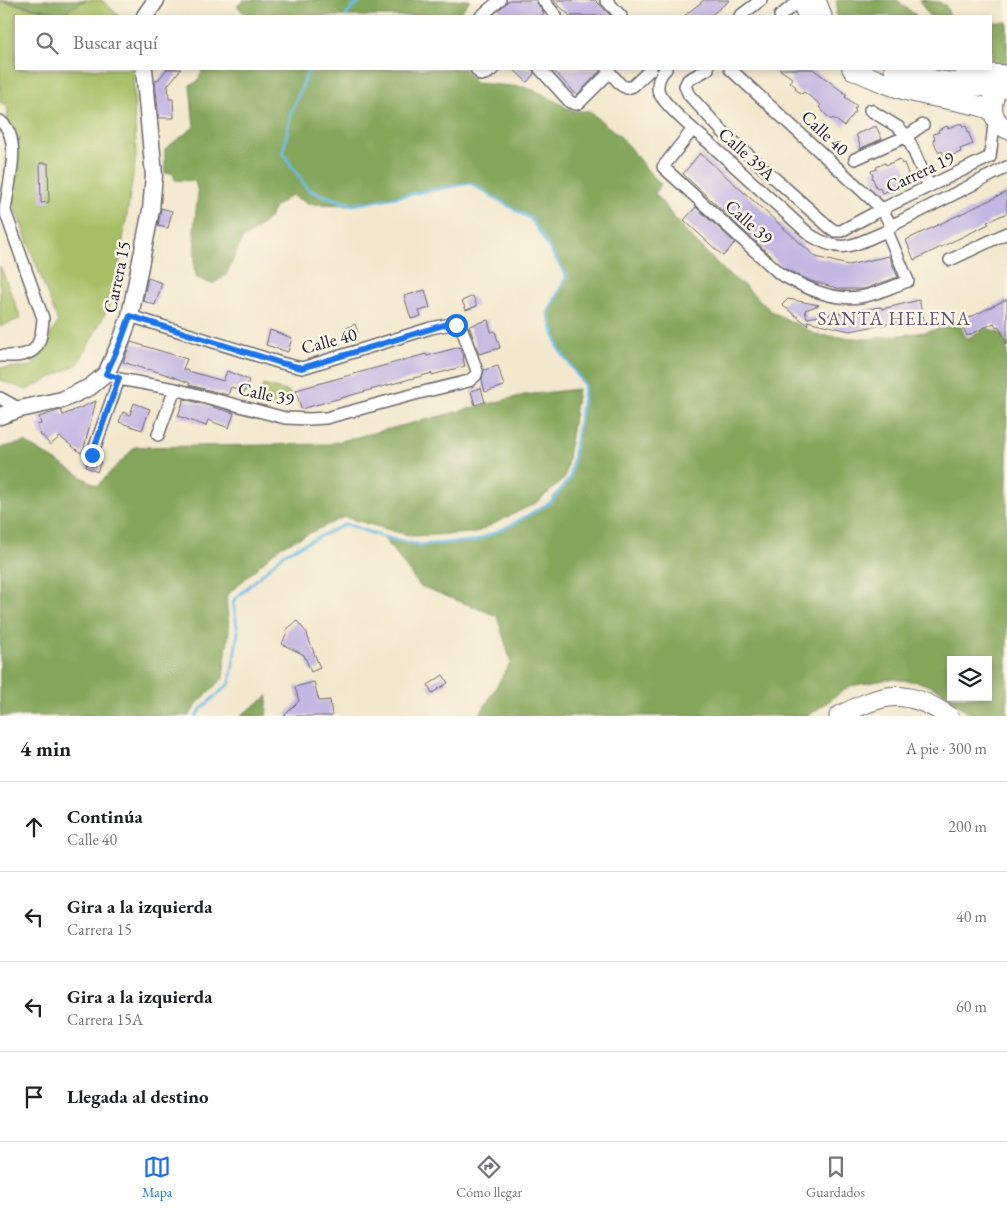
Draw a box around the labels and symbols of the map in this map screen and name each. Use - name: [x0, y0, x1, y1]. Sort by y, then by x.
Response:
- street label: Calle 40: [797, 105, 854, 161]
- street label: Calle 39A: [714, 122, 781, 186]
- street label: Carrera 19: [882, 146, 958, 197]
- street label: Calle 39: [721, 194, 778, 249]
- street label: Carrera 15: [98, 239, 135, 315]
- district label: SANTA HELENA: [817, 306, 971, 331]
- route start: [445, 314, 468, 337]
- street label: Calle 40: [299, 322, 359, 359]
- street label: Calle 39: [236, 376, 296, 411]
- route end: [81, 444, 104, 467]

